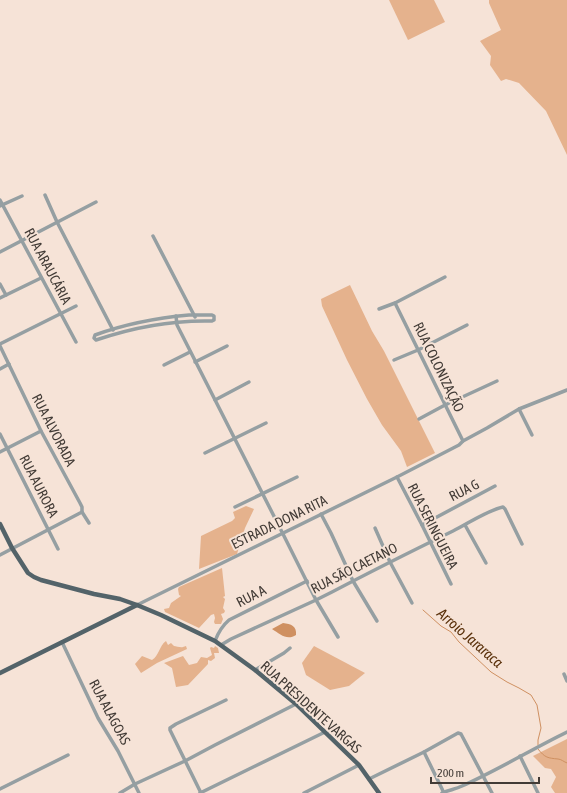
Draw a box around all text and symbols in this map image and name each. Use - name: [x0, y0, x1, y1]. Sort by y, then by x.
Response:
- street label: RUA ARAUCÁRIA: [21, 225, 75, 307]
- street label: RUA COLONIZAÇÃO: [410, 320, 468, 414]
- street label: RUA ALVORADA: [29, 391, 79, 469]
- street label: RUA AURORA: [16, 452, 62, 520]
- street label: RUA G: [446, 476, 482, 504]
- street label: RUA SERINGUEIRA: [405, 481, 461, 572]
- street label: ESTRADA DONA RITA: [229, 492, 330, 552]
- street label: RUA SÃO CAETANO: [308, 539, 400, 597]
- street label: RUA A: [234, 582, 269, 610]
- water label: Arroio Jararaca: [433, 604, 507, 671]
- street label: RUA PRESIDENTE VARGAS: [257, 658, 365, 756]
- street label: RUA ALAGOAS: [86, 677, 134, 747]
- scale bar: [431, 759, 539, 785]
- text: 200 m: [437, 766, 464, 780]

